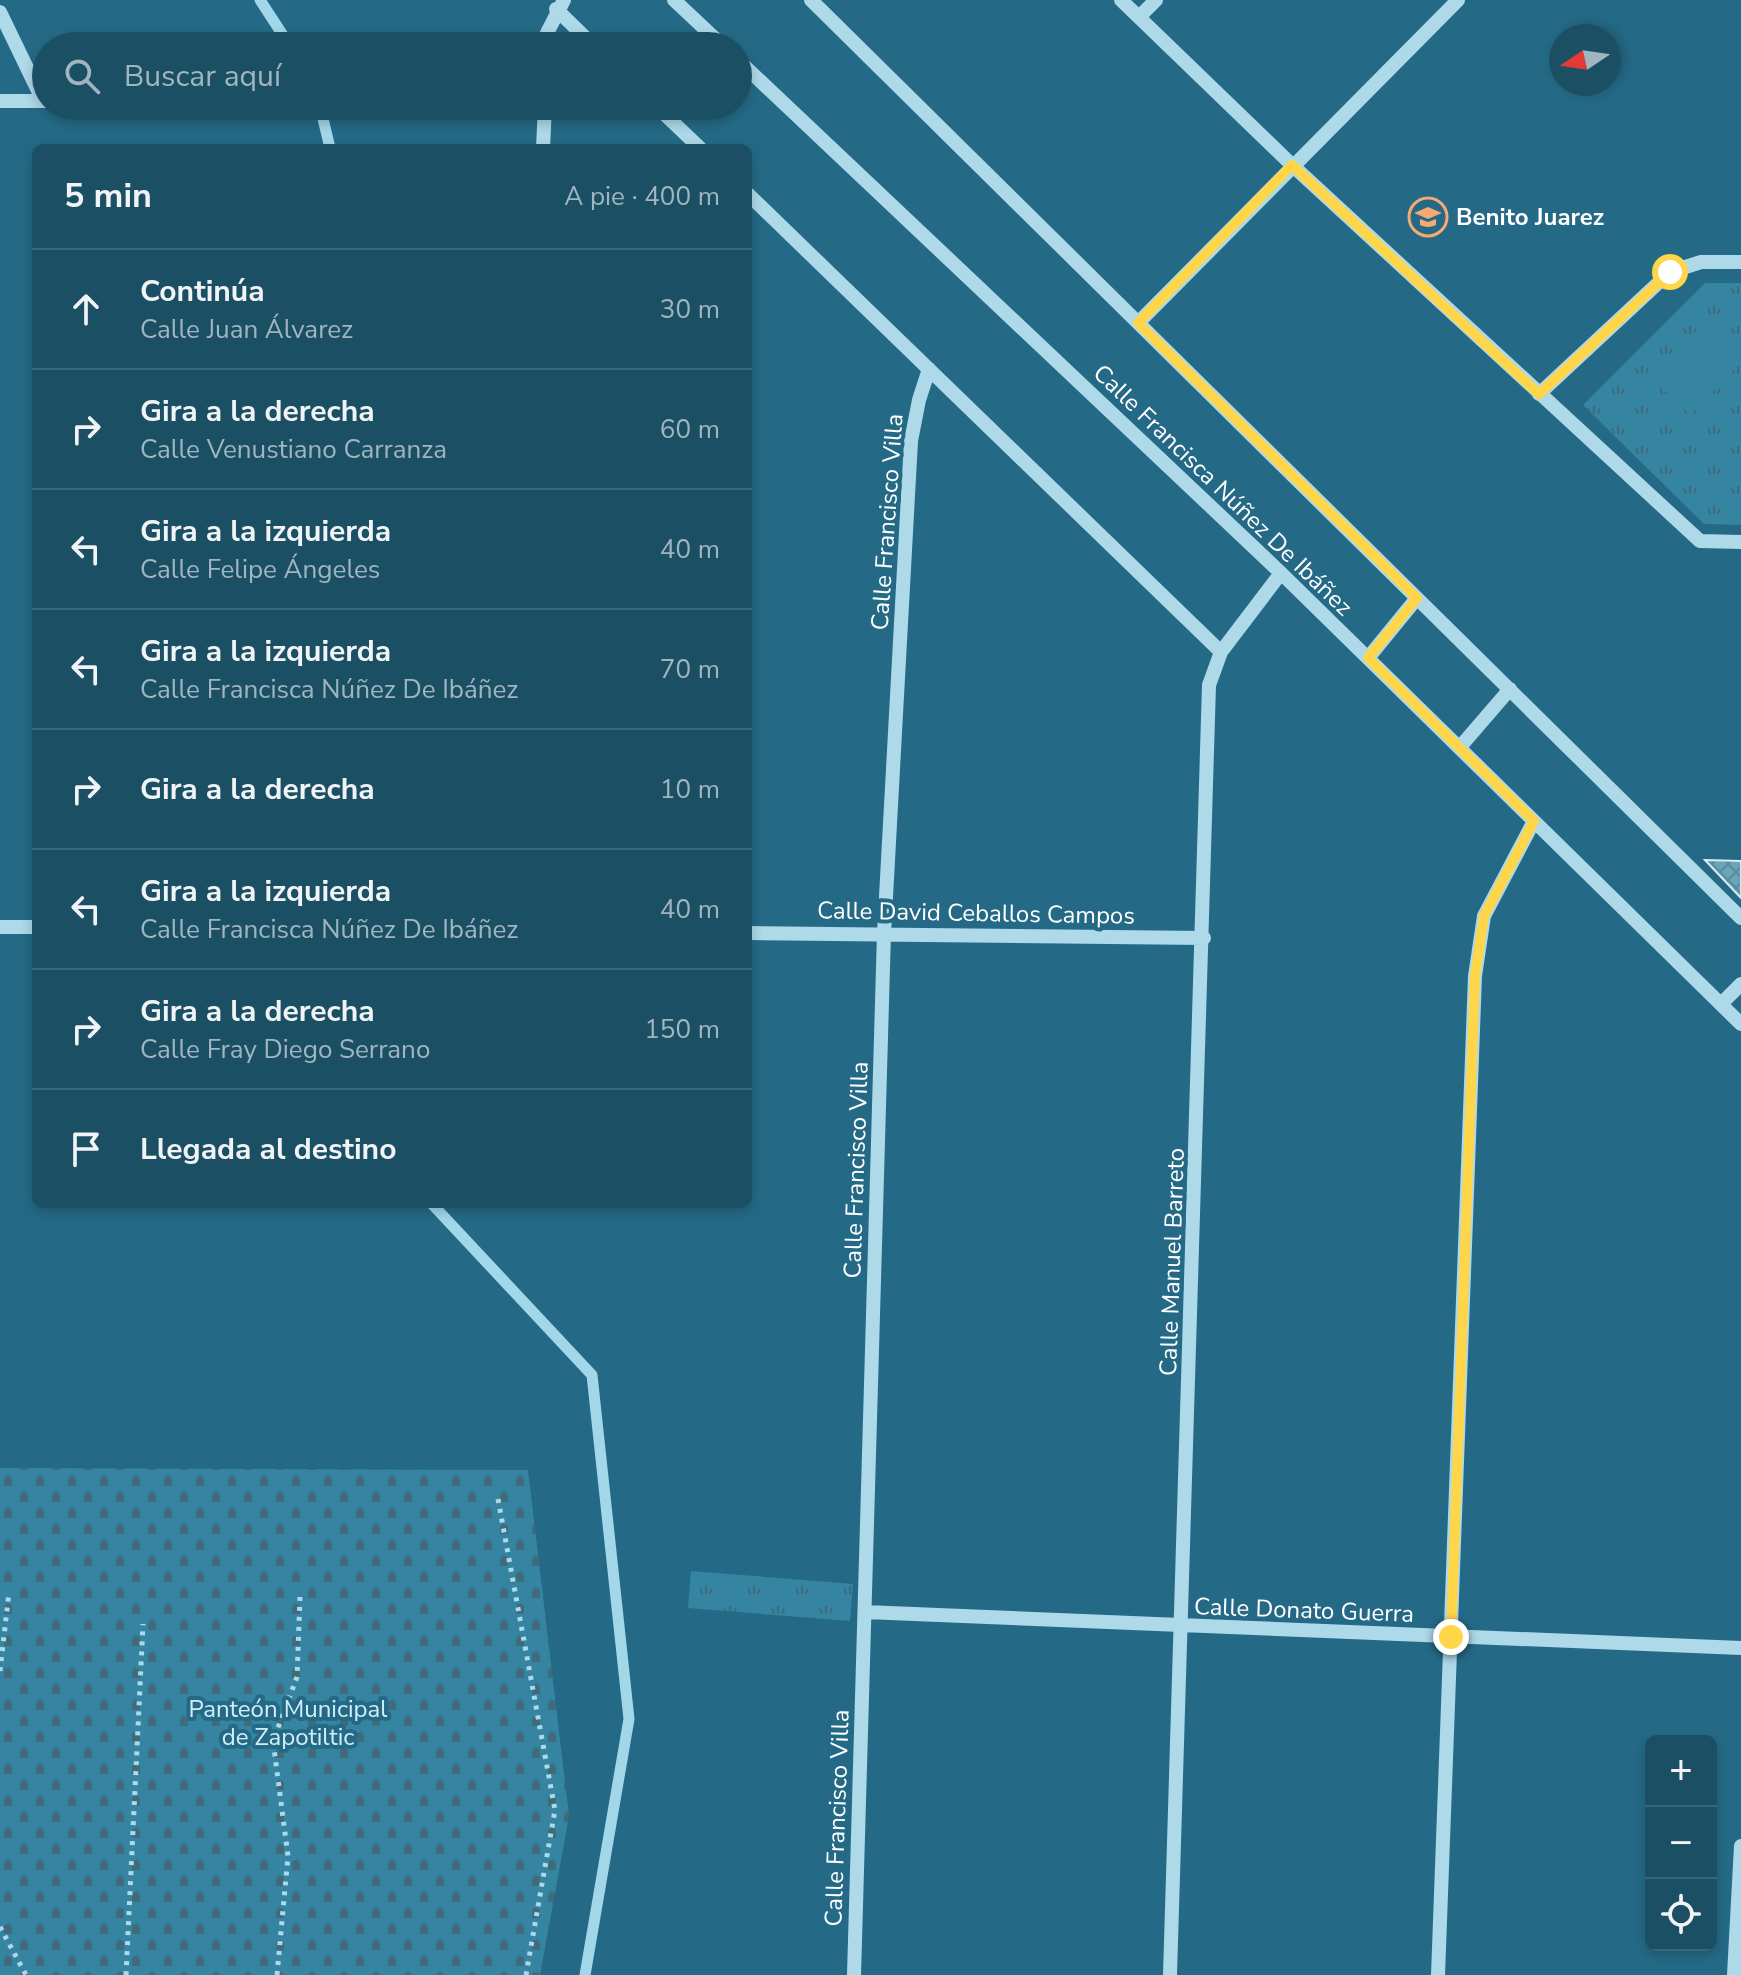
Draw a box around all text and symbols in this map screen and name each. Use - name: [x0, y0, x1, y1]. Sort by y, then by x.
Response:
- north arrow: [1549, 24, 1621, 96]
- search box: [32, 32, 752, 120]
- icon: search: [60, 54, 104, 98]
- text: Buscar aquí: [124, 56, 281, 97]
- text: 5 min: [64, 173, 152, 219]
- text: A pie · 400 m: [564, 179, 720, 214]
- school or university icon: Benito Juarez: [1407, 196, 1449, 238]
- place label: Benito Juarez: [1456, 201, 1604, 233]
- route start: [1652, 254, 1688, 290]
- text: Continúa: [140, 271, 265, 312]
- icon: ahead: [64, 287, 108, 331]
- text: 30 m: [660, 292, 720, 327]
- text: Calle Juan Álvarez: [140, 312, 353, 347]
- street label: Calle Francisca Núñez De Ibáñez: [1086, 357, 1360, 623]
- text: Gira a la derecha: [140, 391, 375, 432]
- icon: right: [64, 407, 108, 451]
- text: 60 m: [660, 412, 720, 447]
- street label: Calle Francisco Villa: [863, 413, 911, 631]
- text: Calle Venustiano Carranza: [140, 432, 447, 467]
- text: Gira a la izquierda: [140, 511, 391, 552]
- icon: left: [64, 527, 108, 571]
- text: 40 m: [660, 532, 720, 567]
- text: Calle Felipe Ángeles: [140, 552, 380, 587]
- text: Gira a la izquierda: [140, 631, 391, 672]
- icon: left: [64, 647, 108, 691]
- text: 70 m: [660, 652, 720, 687]
- text: Calle Francisca Núñez De Ibáñez: [140, 672, 518, 707]
- icon: right: [64, 767, 108, 811]
- text: Gira a la derecha: [140, 769, 375, 810]
- text: 10 m: [660, 772, 720, 807]
- text: Gira a la izquierda: [140, 871, 391, 912]
- icon: left: [64, 887, 108, 931]
- text: 40 m: [660, 892, 720, 927]
- street label: Calle David Ceballos Campos: [817, 894, 1135, 932]
- text: Calle Francisca Núñez De Ibáñez: [140, 912, 518, 947]
- text: Gira a la derecha: [140, 991, 375, 1032]
- icon: right: [64, 1007, 108, 1051]
- text: 150 m: [644, 1012, 720, 1047]
- text: Calle Fray Diego Serrano: [140, 1032, 430, 1067]
- street label: Calle Francisco Villa: [836, 1061, 876, 1279]
- icon: arrive: [64, 1127, 108, 1171]
- text: Llegada al destino: [140, 1129, 396, 1170]
- street label: Calle Manuel Barreto: [1152, 1147, 1192, 1377]
- street label: Calle Donato Guerra: [1193, 1590, 1415, 1630]
- route end: [1433, 1619, 1469, 1655]
- park label: Panteón Municipal de Zapotiltic: [189, 1693, 387, 1753]
- street label: Calle Francisco Villa: [817, 1709, 857, 1927]
- map controls: [1645, 1735, 1717, 1951]
- button: +: [1645, 1735, 1717, 1807]
- button: −: [1645, 1807, 1717, 1879]
- button: locate: [1645, 1879, 1717, 1951]

